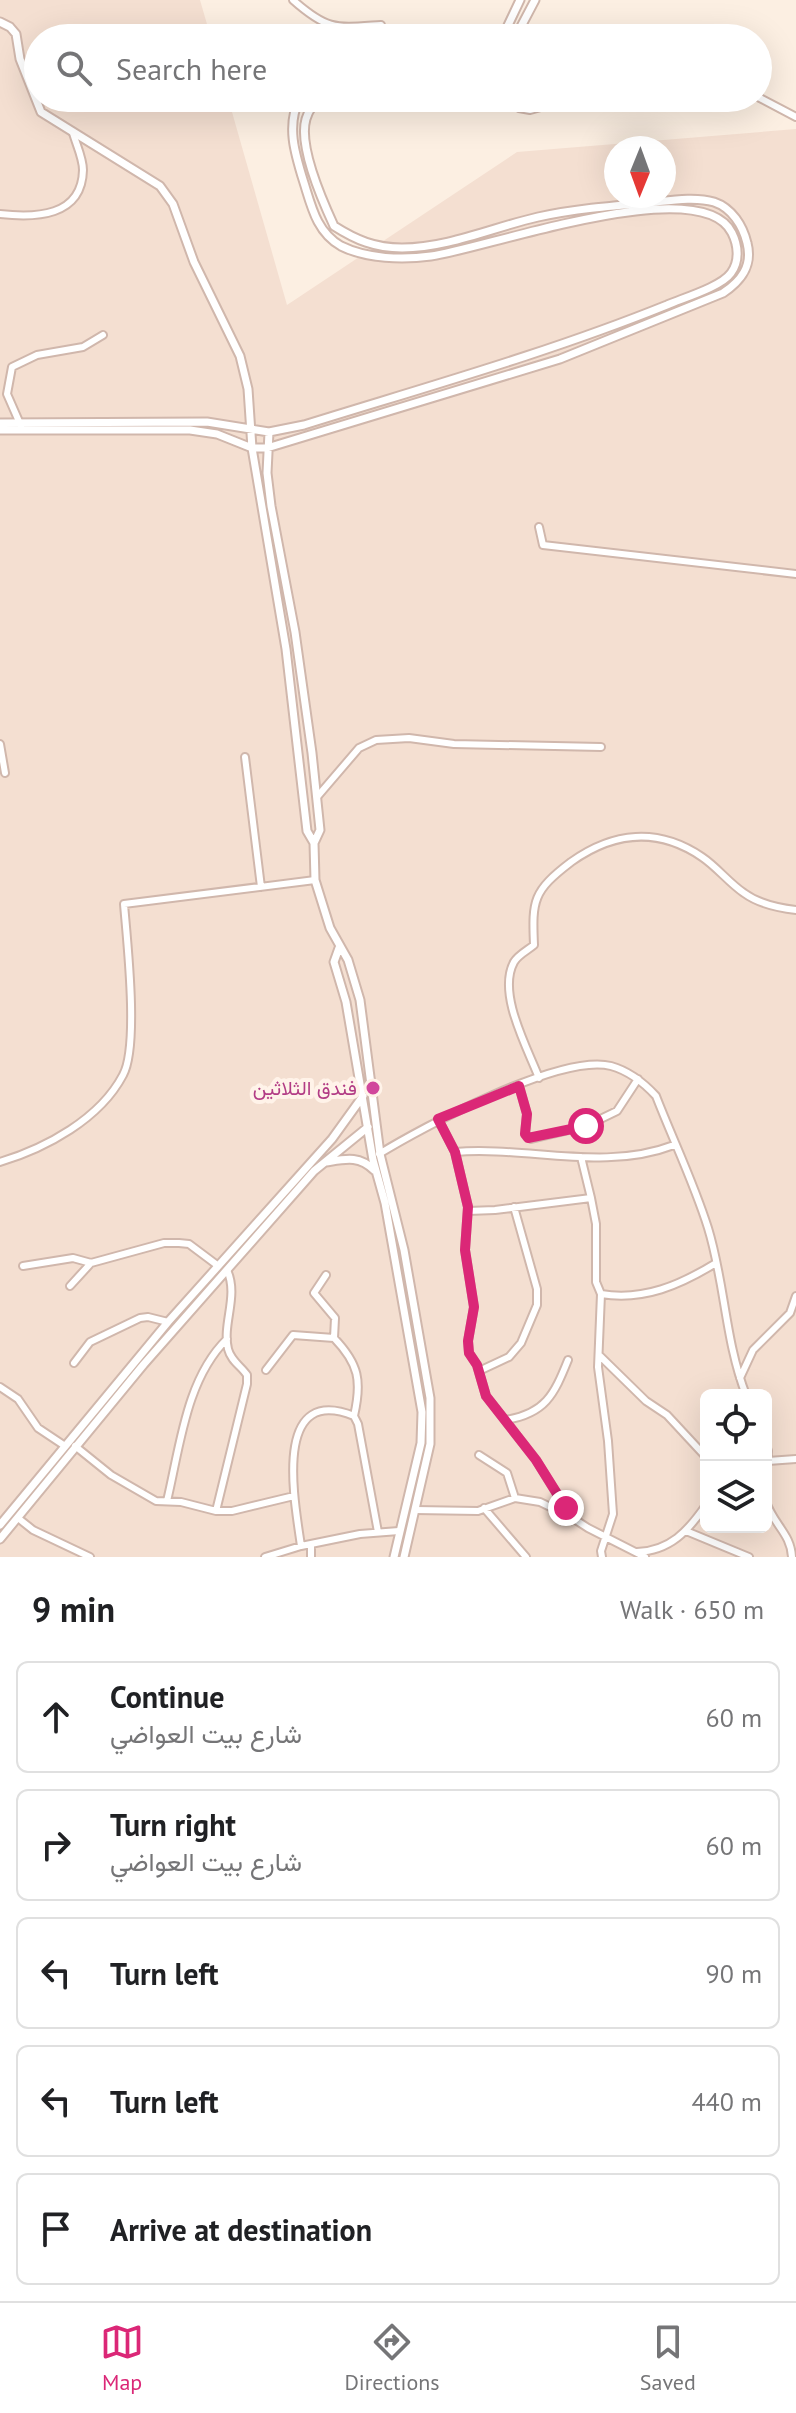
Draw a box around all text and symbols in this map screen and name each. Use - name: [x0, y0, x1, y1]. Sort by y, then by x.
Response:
- search box: [24, 24, 772, 112]
- icon: search: [52, 46, 96, 90]
- text: Search here: [116, 49, 267, 88]
- north arrow: [604, 136, 676, 208]
- place label: فندق الثلاثين: [253, 1075, 357, 1101]
- marker: فندق الثلاثين: [364, 1079, 382, 1097]
- route start: [568, 1108, 604, 1144]
- map controls: [700, 1389, 772, 1533]
- button: locate: [700, 1389, 772, 1461]
- button: layers: [700, 1461, 772, 1533]
- route end: [548, 1490, 584, 1526]
- text: 9 min: [32, 1587, 115, 1631]
- text: Walk · 650 m: [620, 1593, 764, 1626]
- text: Continue: [110, 1677, 224, 1716]
- icon: ahead: [34, 1695, 78, 1739]
- text: 60 m: [706, 1701, 762, 1734]
- text: شارع بيت العواضي: [110, 1717, 302, 1750]
- text: Turn right: [110, 1805, 236, 1844]
- icon: right: [34, 1823, 78, 1867]
- text: 60 m: [706, 1829, 762, 1862]
- text: شارع بيت العواضي: [110, 1845, 302, 1878]
- icon: left: [34, 1951, 78, 1995]
- text: Turn left: [110, 1954, 218, 1993]
- text: 90 m: [706, 1957, 762, 1990]
- icon: left: [34, 2079, 78, 2123]
- text: Turn left: [110, 2082, 218, 2121]
- text: 440 m: [691, 2085, 762, 2118]
- icon: arrive: [34, 2207, 78, 2251]
- text: Arrive at destination: [110, 2210, 372, 2249]
- tab: Map: [100, 2320, 144, 2396]
- tab: Directions: [344, 2320, 440, 2396]
- tab: Saved: [640, 2320, 696, 2396]

